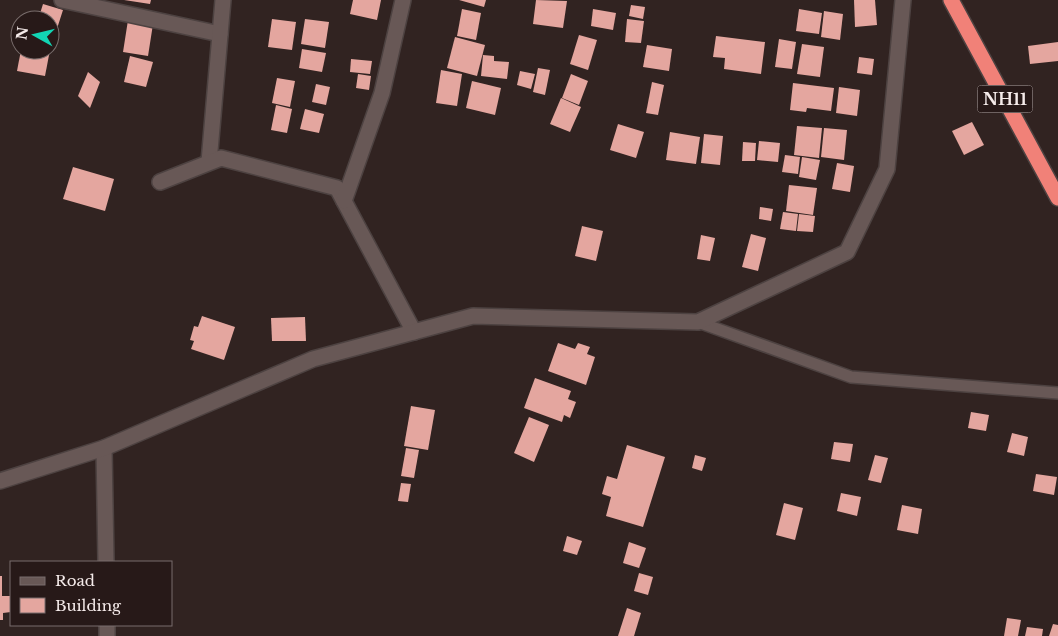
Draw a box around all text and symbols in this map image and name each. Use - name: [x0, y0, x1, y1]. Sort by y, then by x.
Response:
- north arrow: [10, 10, 60, 60]
- text: N: [12, 25, 32, 41]
- road number: NH11: [978, 86, 1032, 112]
- legend: [10, 561, 172, 626]
- text: Road: [55, 571, 95, 590]
- text: Building: [55, 596, 122, 615]

